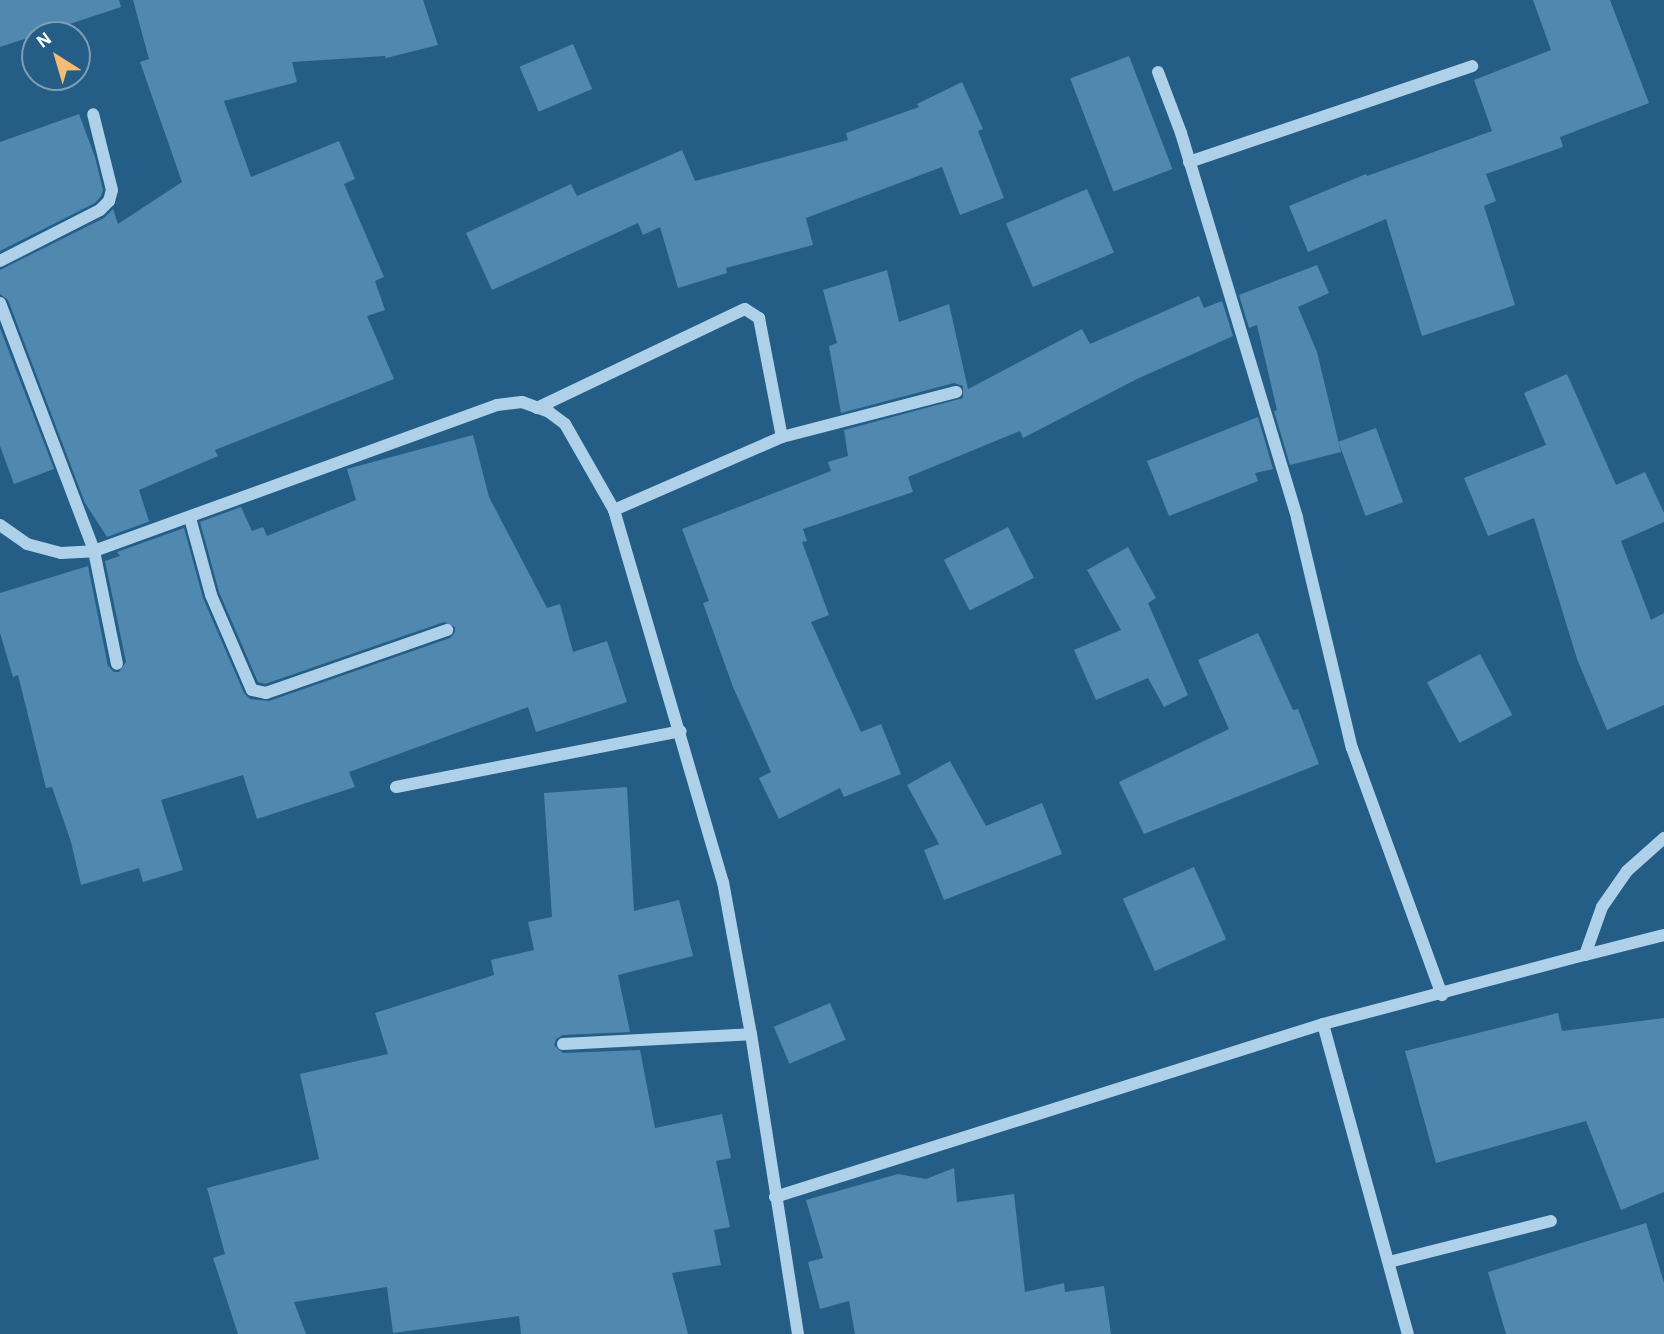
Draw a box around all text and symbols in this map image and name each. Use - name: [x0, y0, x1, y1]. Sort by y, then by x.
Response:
- north arrow: [21, 21, 91, 91]
- text: N: [33, 29, 55, 52]

